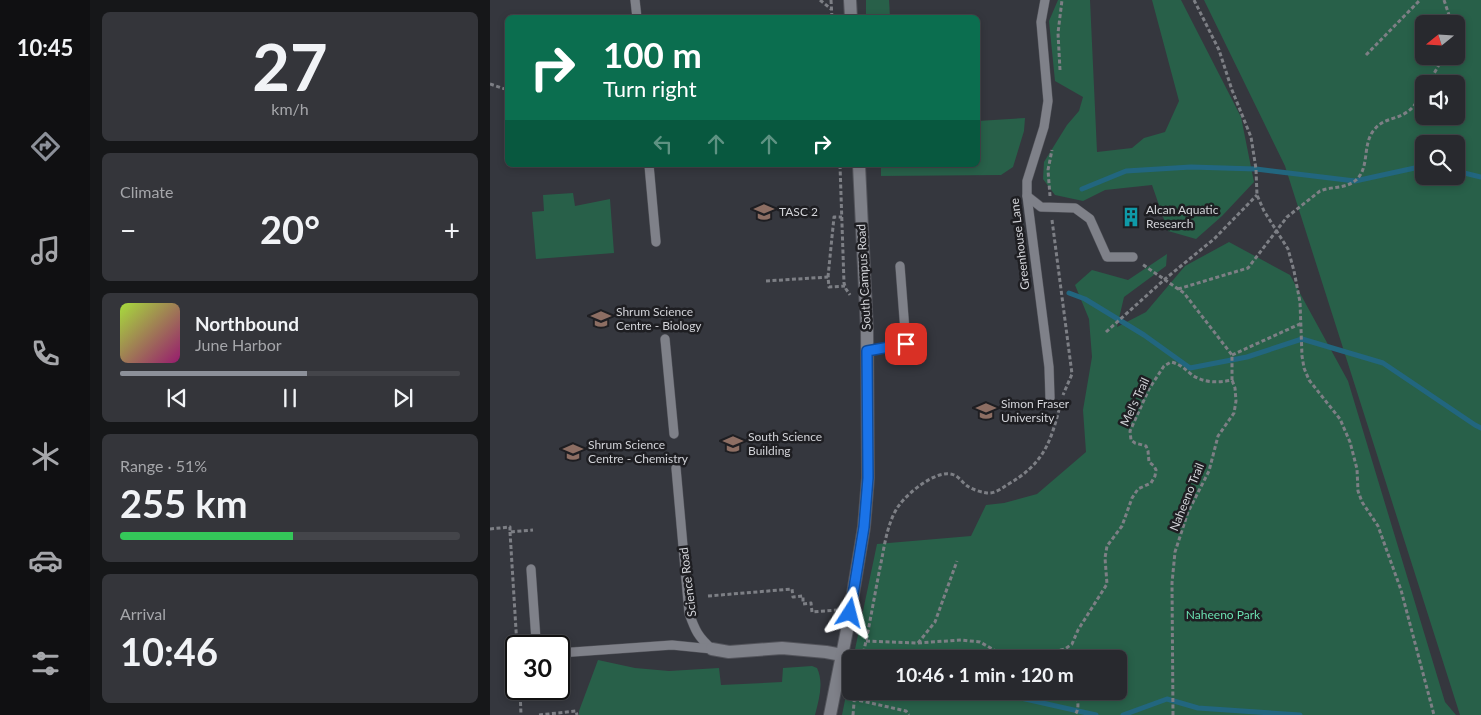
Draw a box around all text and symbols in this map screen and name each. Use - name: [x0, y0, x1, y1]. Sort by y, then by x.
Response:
- north arrow: [1415, 15, 1465, 65]
- map controls: [1415, 15, 1465, 185]
- text: 27: [252, 27, 328, 105]
- text: 100 m: [603, 33, 702, 75]
- text: 10:45: [17, 34, 73, 61]
- icon: right: [520, 35, 585, 100]
- text: Turn right: [603, 75, 697, 102]
- button: sound: [1415, 75, 1465, 125]
- text: km/h: [271, 99, 309, 118]
- icon: directions: [28, 129, 63, 164]
- icon: left: [649, 130, 677, 158]
- icon: ahead: [702, 130, 730, 158]
- icon: ahead: [755, 130, 783, 158]
- icon: right: [808, 130, 836, 158]
- button: search: [1415, 135, 1465, 185]
- text: Climate: [120, 182, 173, 201]
- street label: Greenhouse Lane: [1006, 197, 1033, 291]
- school or university icon: TASC 2: [753, 201, 775, 223]
- place label: Alcan Aquatic Research: [1146, 202, 1219, 231]
- place label: TASC 2: [779, 204, 818, 219]
- text: 20°: [260, 206, 320, 252]
- building icon: Alcan Aquatic Research: [1120, 206, 1142, 228]
- text: −: [120, 213, 136, 247]
- text: +: [444, 213, 460, 247]
- street label: South Campus Road: [853, 224, 874, 330]
- icon: music: [28, 233, 63, 268]
- place label: Shrum Science Centre - Biology: [616, 304, 702, 333]
- school or university icon: Shrum Science Centre - Biology: [590, 308, 612, 330]
- text: Northbound: [195, 312, 299, 335]
- pin: [885, 323, 927, 365]
- icon: arrive: [892, 330, 920, 358]
- text: June Harbor: [195, 335, 282, 354]
- icon: phone: [28, 336, 63, 371]
- street label: Mel's Trail: [1117, 375, 1152, 429]
- icon: previous: [163, 384, 191, 412]
- icon: pause: [276, 384, 304, 412]
- icon: next: [389, 384, 417, 412]
- place label: Simon Fraser University: [1001, 396, 1070, 425]
- school or university icon: Simon Fraser University: [975, 400, 997, 422]
- place label: South Science Building: [748, 429, 822, 458]
- school or university icon: South Science Building: [722, 433, 744, 455]
- place label: Shrum Science Centre - Chemistry: [588, 437, 689, 466]
- icon: climate: [28, 439, 63, 474]
- school or university icon: Shrum Science Centre - Chemistry: [562, 441, 584, 463]
- text: Range · 51%: [120, 456, 207, 475]
- street label: Naheeno Trail: [1166, 461, 1207, 533]
- text: 255 km: [120, 480, 248, 526]
- icon: car: [28, 543, 63, 578]
- street label: Science Road: [676, 547, 699, 618]
- position arrow: [823, 586, 875, 638]
- text: Arrival: [120, 604, 166, 623]
- park label: Naheeno Park: [1186, 607, 1261, 622]
- text: 10:46: [120, 628, 218, 674]
- speed limit sign: 30: [505, 635, 570, 700]
- icon: filters: [28, 646, 63, 681]
- text: 10:46 · 1 min · 120 m: [895, 663, 1074, 686]

